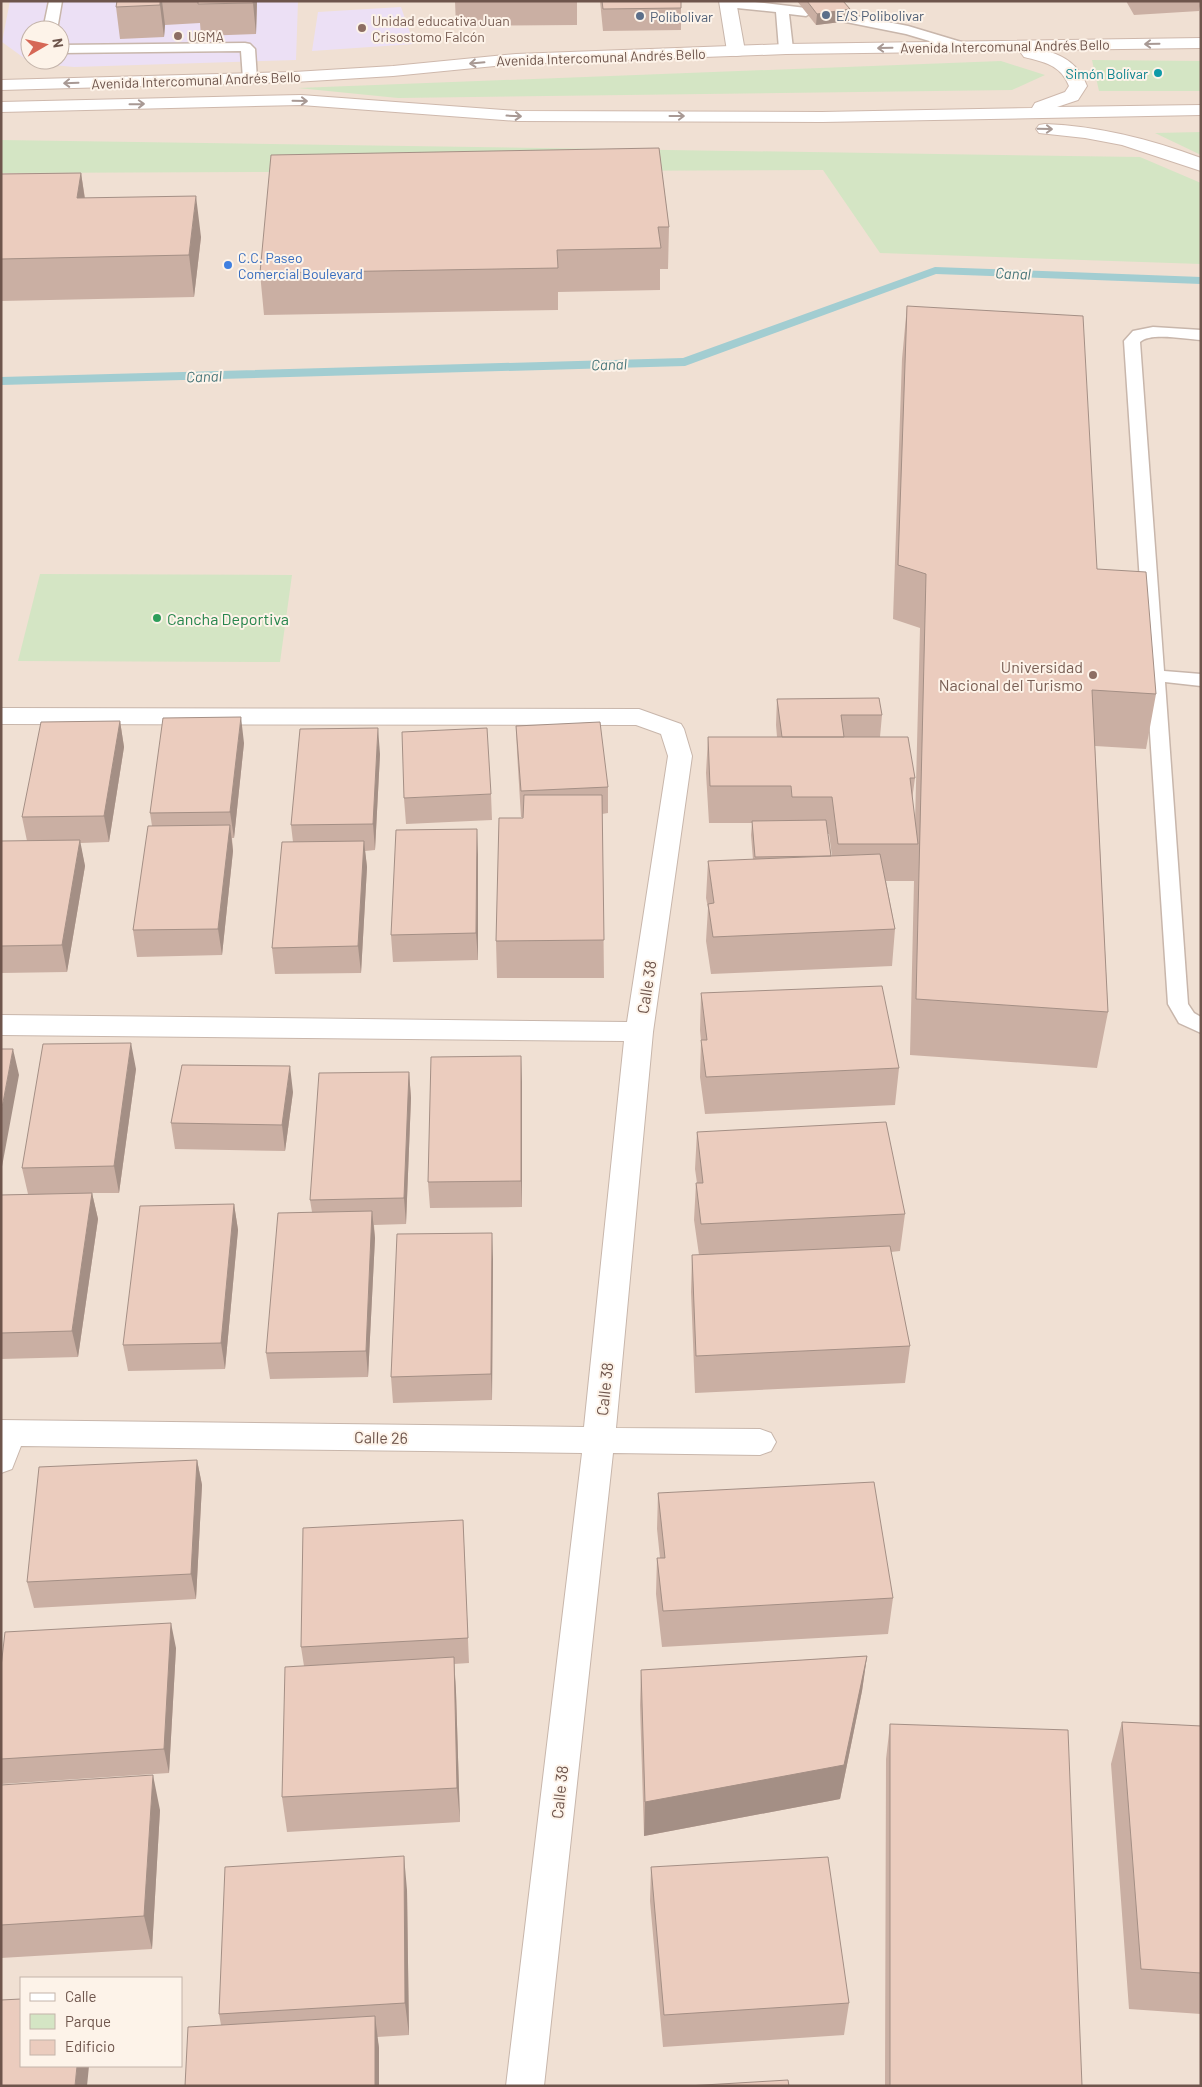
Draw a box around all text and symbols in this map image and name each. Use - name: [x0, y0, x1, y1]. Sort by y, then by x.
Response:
- place label: E/S Polibolivar: [836, 7, 924, 24]
- place label: Polibolivar: [650, 8, 713, 25]
- marker: E/S Polibolivar: [820, 9, 832, 21]
- marker: Polibolivar: [634, 10, 646, 22]
- place label: Unidad educativa Juan Crisostomo Falcón: [372, 12, 510, 45]
- north arrow: [20, 20, 70, 70]
- marker: Unidad educativa Juan Crisostomo Falcón: [356, 22, 368, 34]
- place label: UGMA: [188, 28, 224, 45]
- marker: UGMA: [172, 30, 184, 42]
- street label: Avenida Intercomunal Andrés Bello: [900, 36, 1110, 56]
- text: N: [49, 37, 67, 49]
- one-way arrow: [1144, 39, 1160, 49]
- one-way arrow: [877, 43, 893, 53]
- street label: Avenida Intercomunal Andrés Bello: [496, 45, 706, 69]
- one-way arrow: [470, 58, 486, 68]
- place label: Simón Bolívar: [1066, 65, 1148, 82]
- marker: Simón Bolívar: [1152, 67, 1164, 79]
- street label: Avenida Intercomunal Andrés Bello: [91, 68, 301, 92]
- one-way arrow: [63, 79, 79, 88]
- one-way arrow: [292, 96, 308, 106]
- one-way arrow: [129, 99, 145, 109]
- one-way arrow: [506, 111, 522, 120]
- one-way arrow: [668, 111, 685, 121]
- one-way arrow: [1036, 124, 1053, 134]
- place label: C.C. Paseo Comercial Boulevard: [238, 249, 363, 282]
- marker: C.C. Paseo Comercial Boulevard: [222, 259, 234, 271]
- water label: Canal: [995, 263, 1032, 283]
- water label: Canal: [591, 354, 628, 374]
- water label: Canal: [186, 366, 223, 386]
- place label: Cancha Deportiva: [167, 609, 289, 628]
- marker: Cancha Deportiva: [151, 612, 163, 624]
- place label: Universidad Nacional del Turismo: [939, 657, 1083, 694]
- marker: Universidad Nacional del Turismo: [1087, 669, 1099, 681]
- street label: Calle 38: [632, 959, 660, 1015]
- street label: Calle 38: [592, 1361, 616, 1417]
- street label: Calle 26: [354, 1427, 408, 1447]
- street label: Calle 38: [547, 1764, 571, 1820]
- legend: [20, 1977, 182, 2067]
- text: Calle: [65, 1987, 97, 2005]
- text: Parque: [65, 2012, 111, 2030]
- text: Edificio: [65, 2037, 115, 2055]

